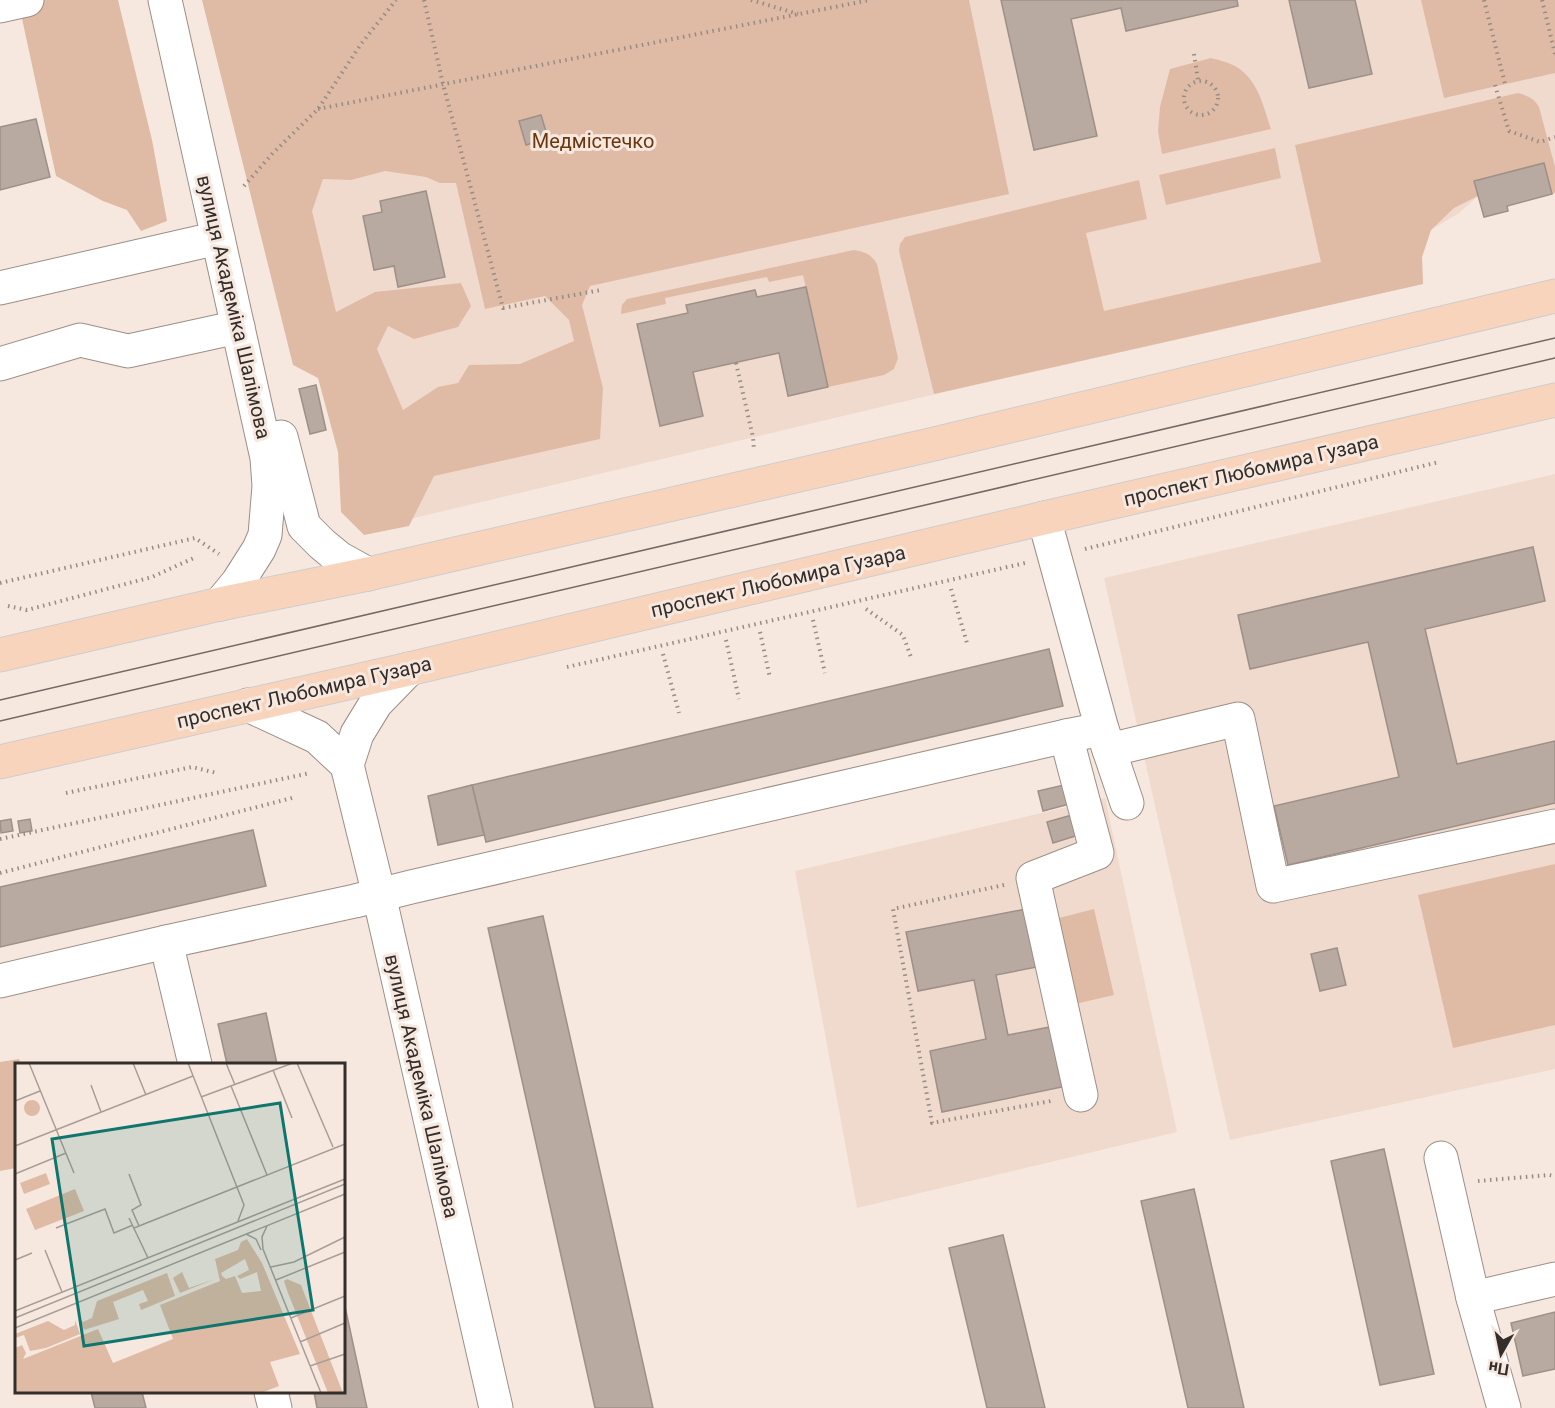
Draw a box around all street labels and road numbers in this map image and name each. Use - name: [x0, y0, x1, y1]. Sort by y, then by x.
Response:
- street label: вулиця Академіка Шалімова: [192, 173, 276, 441]
- street label: проспект Любомира Гузара: [1121, 429, 1381, 511]
- street label: проспект Любомира Гузара: [648, 540, 908, 622]
- street label: проспект Любомира Гузара: [174, 651, 434, 733]
- street label: вулиця Академіка Шалімова: [380, 952, 464, 1220]

